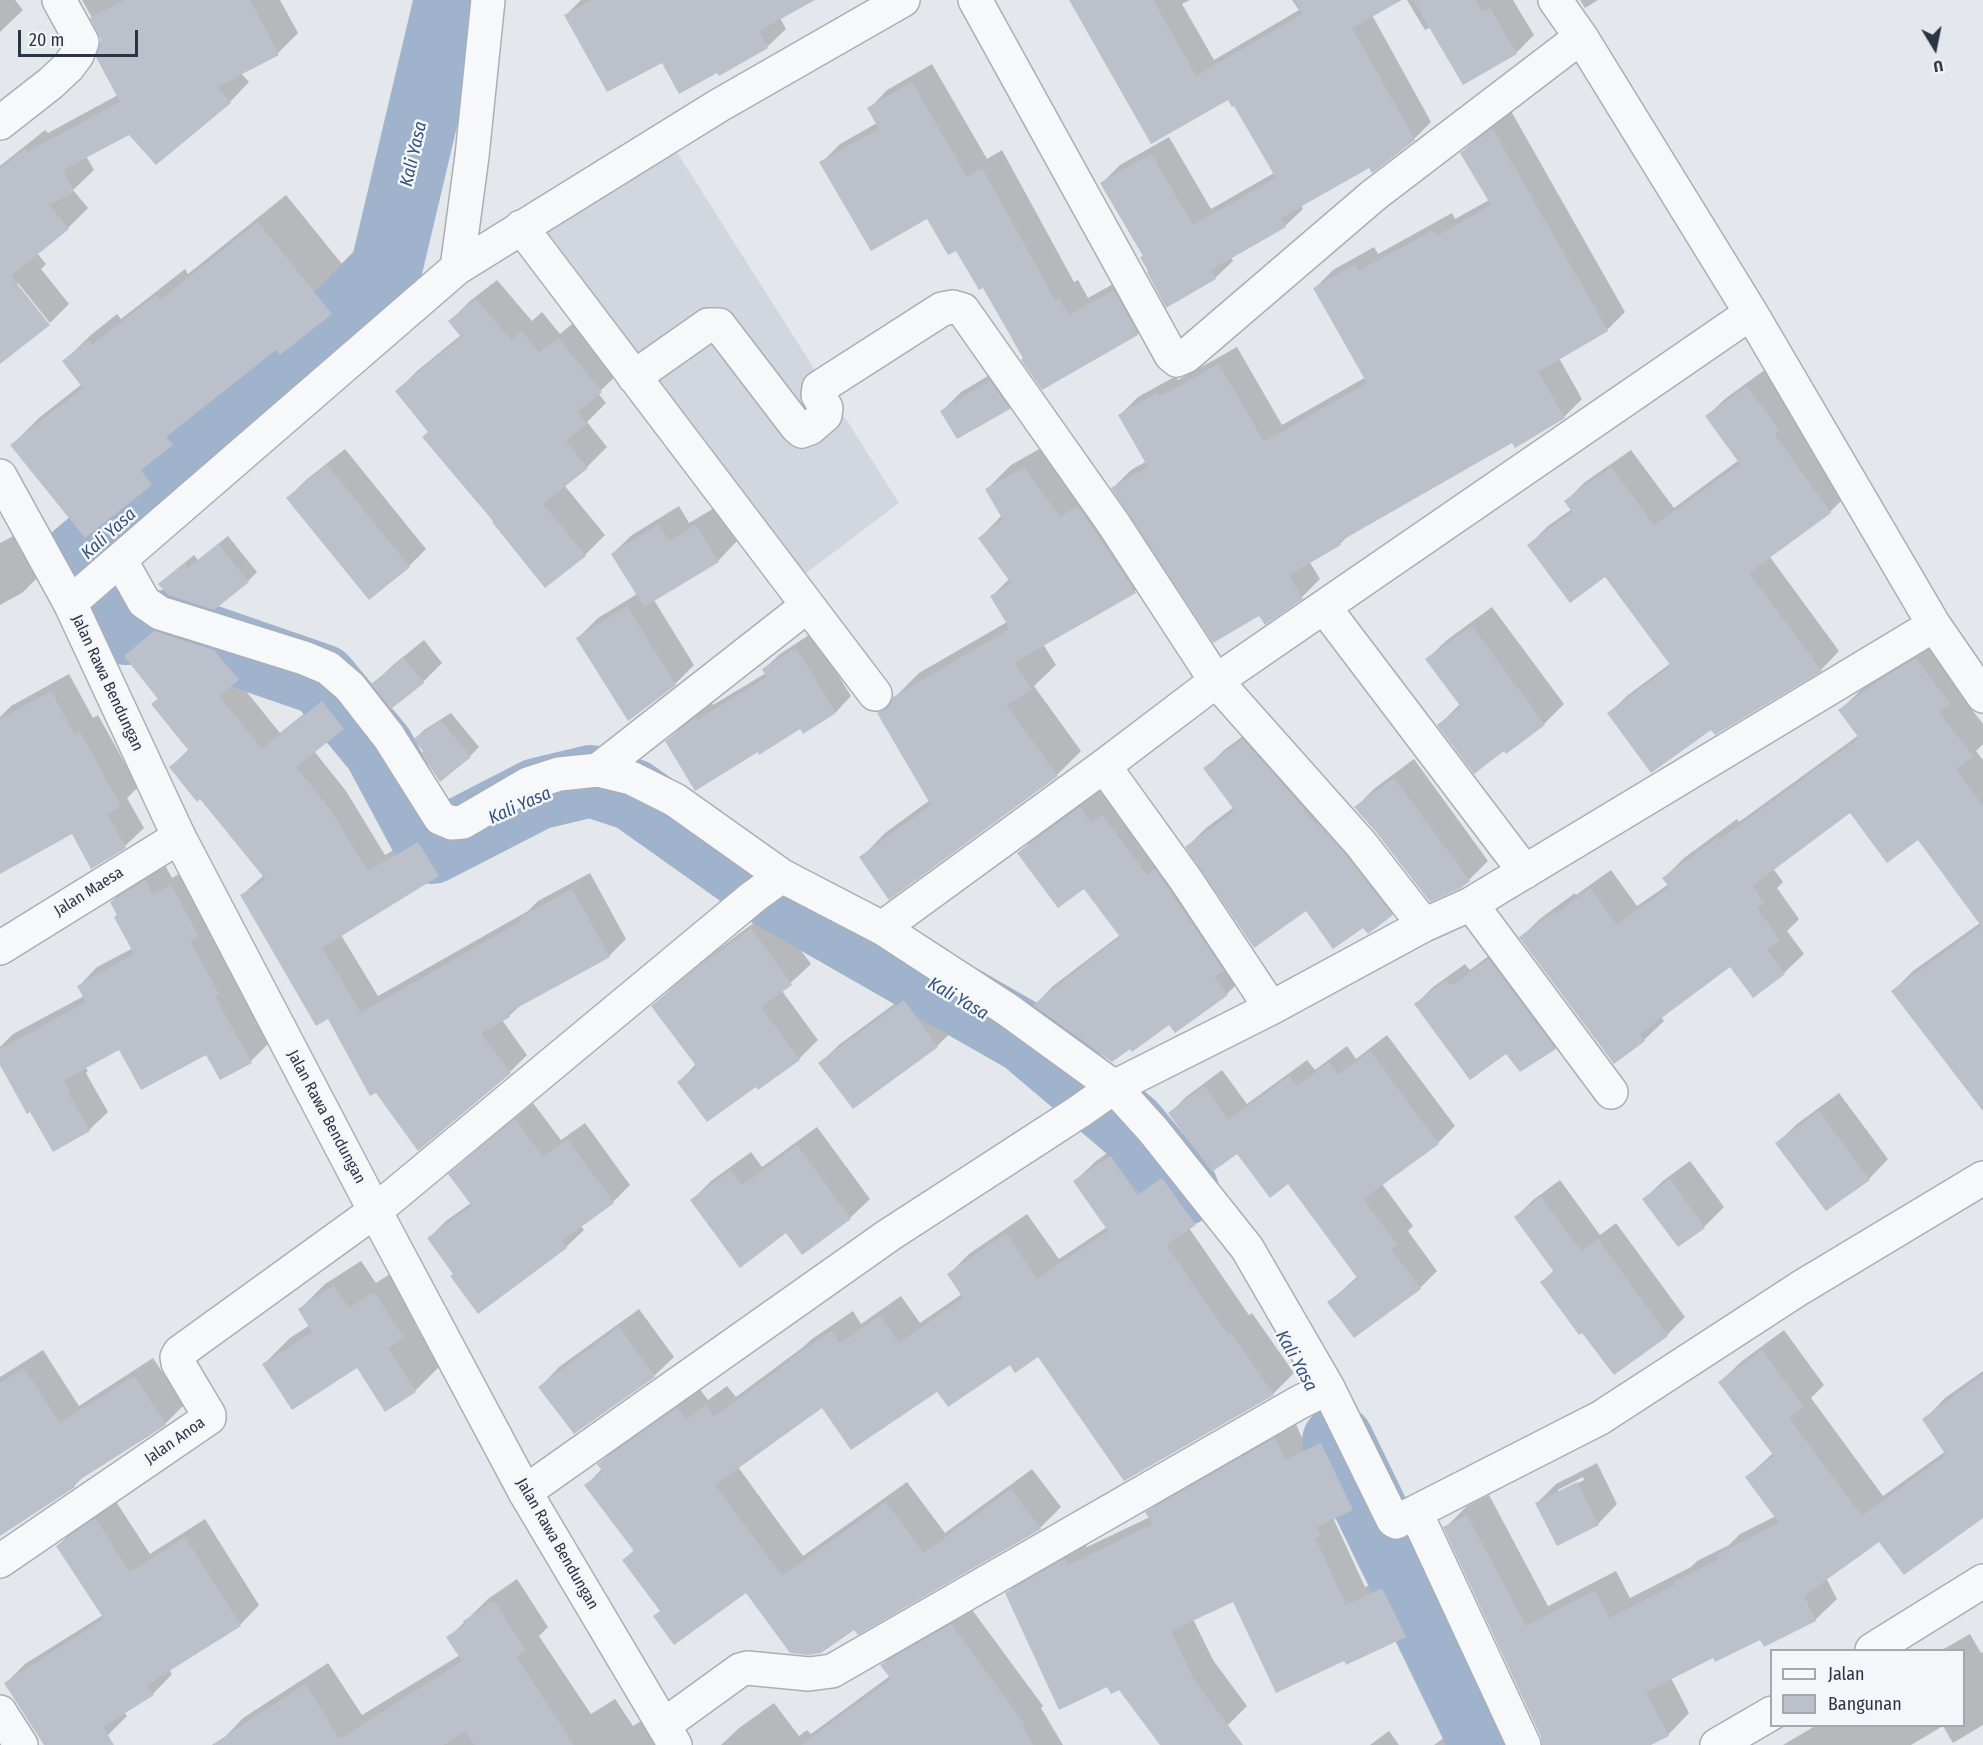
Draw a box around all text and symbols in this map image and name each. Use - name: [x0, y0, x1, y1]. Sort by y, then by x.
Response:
- scale bar: [21, 18, 141, 56]
- north arrow: [1905, 18, 1965, 78]
- text: 20 m: [29, 29, 64, 51]
- text: U: [1932, 56, 1944, 76]
- water label: Kali Yasa: [396, 119, 432, 189]
- water label: Kali Yasa: [77, 504, 141, 564]
- street label: Jalan Rawa Bendungan: [67, 612, 147, 754]
- water label: Kali Yasa: [485, 783, 555, 829]
- street label: Jalan Maesa: [51, 863, 127, 921]
- water label: Kali Yasa: [924, 973, 992, 1025]
- street label: Jalan Rawa Bendungan: [283, 1047, 369, 1187]
- water label: Kali Yasa: [1271, 1327, 1321, 1395]
- street label: Jalan Anoa: [141, 1413, 209, 1469]
- street label: Jalan Rawa Bendungan: [512, 1475, 602, 1613]
- legend: [1770, 1649, 1965, 1727]
- text: Jalan: [1828, 1663, 1865, 1685]
- text: Bangunan: [1828, 1693, 1902, 1715]

